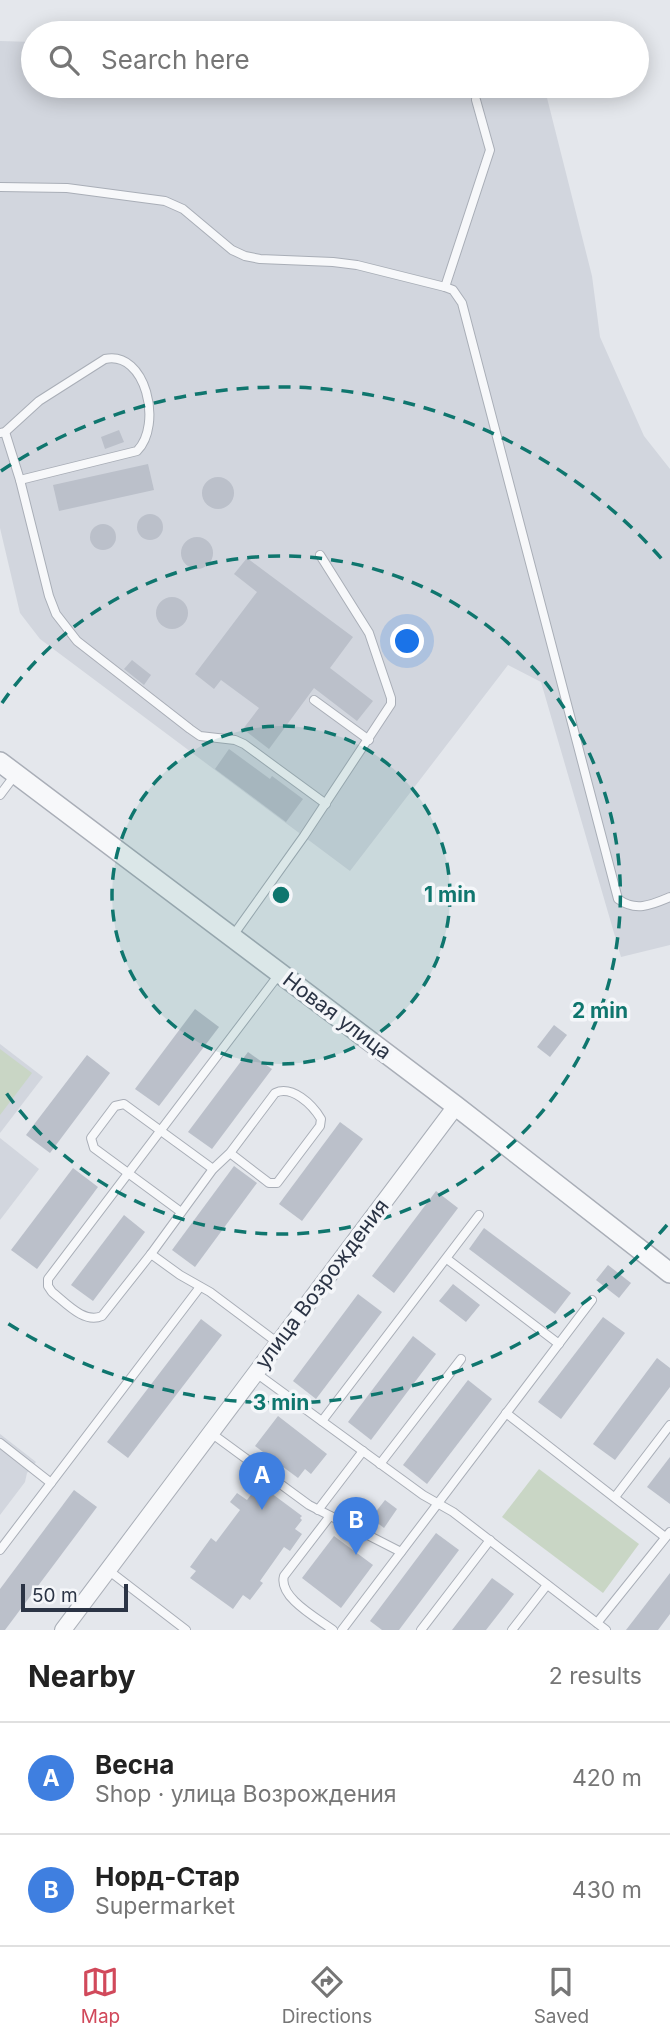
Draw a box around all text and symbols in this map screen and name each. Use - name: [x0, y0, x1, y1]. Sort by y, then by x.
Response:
- search box: [21, 21, 649, 98]
- icon: search: [45, 41, 83, 79]
- text: Search here: [101, 44, 250, 75]
- your location: [390, 624, 424, 658]
- text: 1 min: [424, 882, 476, 907]
- centre of rings: [269, 883, 293, 907]
- street label: Новая улица: [278, 967, 396, 1064]
- text: 2 min: [572, 998, 628, 1023]
- street label: улица Возрождения: [250, 1194, 394, 1374]
- text: 3 min: [253, 1390, 309, 1415]
- pin: A: [239, 1452, 285, 1510]
- pin: B: [333, 1497, 379, 1555]
- scale bar: [21, 1581, 128, 1613]
- text: 50 m: [32, 1584, 78, 1607]
- text: Nearby: [28, 1658, 136, 1694]
- text: 2 results: [549, 1662, 642, 1690]
- text: Весна: [95, 1749, 174, 1780]
- text: A: [42, 1764, 60, 1792]
- text: 420 m: [572, 1764, 642, 1792]
- text: Shop · улица Возрождения: [95, 1780, 397, 1808]
- text: Норд-Стар: [95, 1861, 240, 1892]
- text: B: [43, 1876, 59, 1904]
- text: 430 m: [572, 1876, 642, 1904]
- text: Supermarket: [95, 1892, 235, 1920]
- tab: Map: [81, 1963, 120, 2028]
- tab: Directions: [282, 1963, 372, 2028]
- tab: Saved: [534, 1963, 589, 2028]

